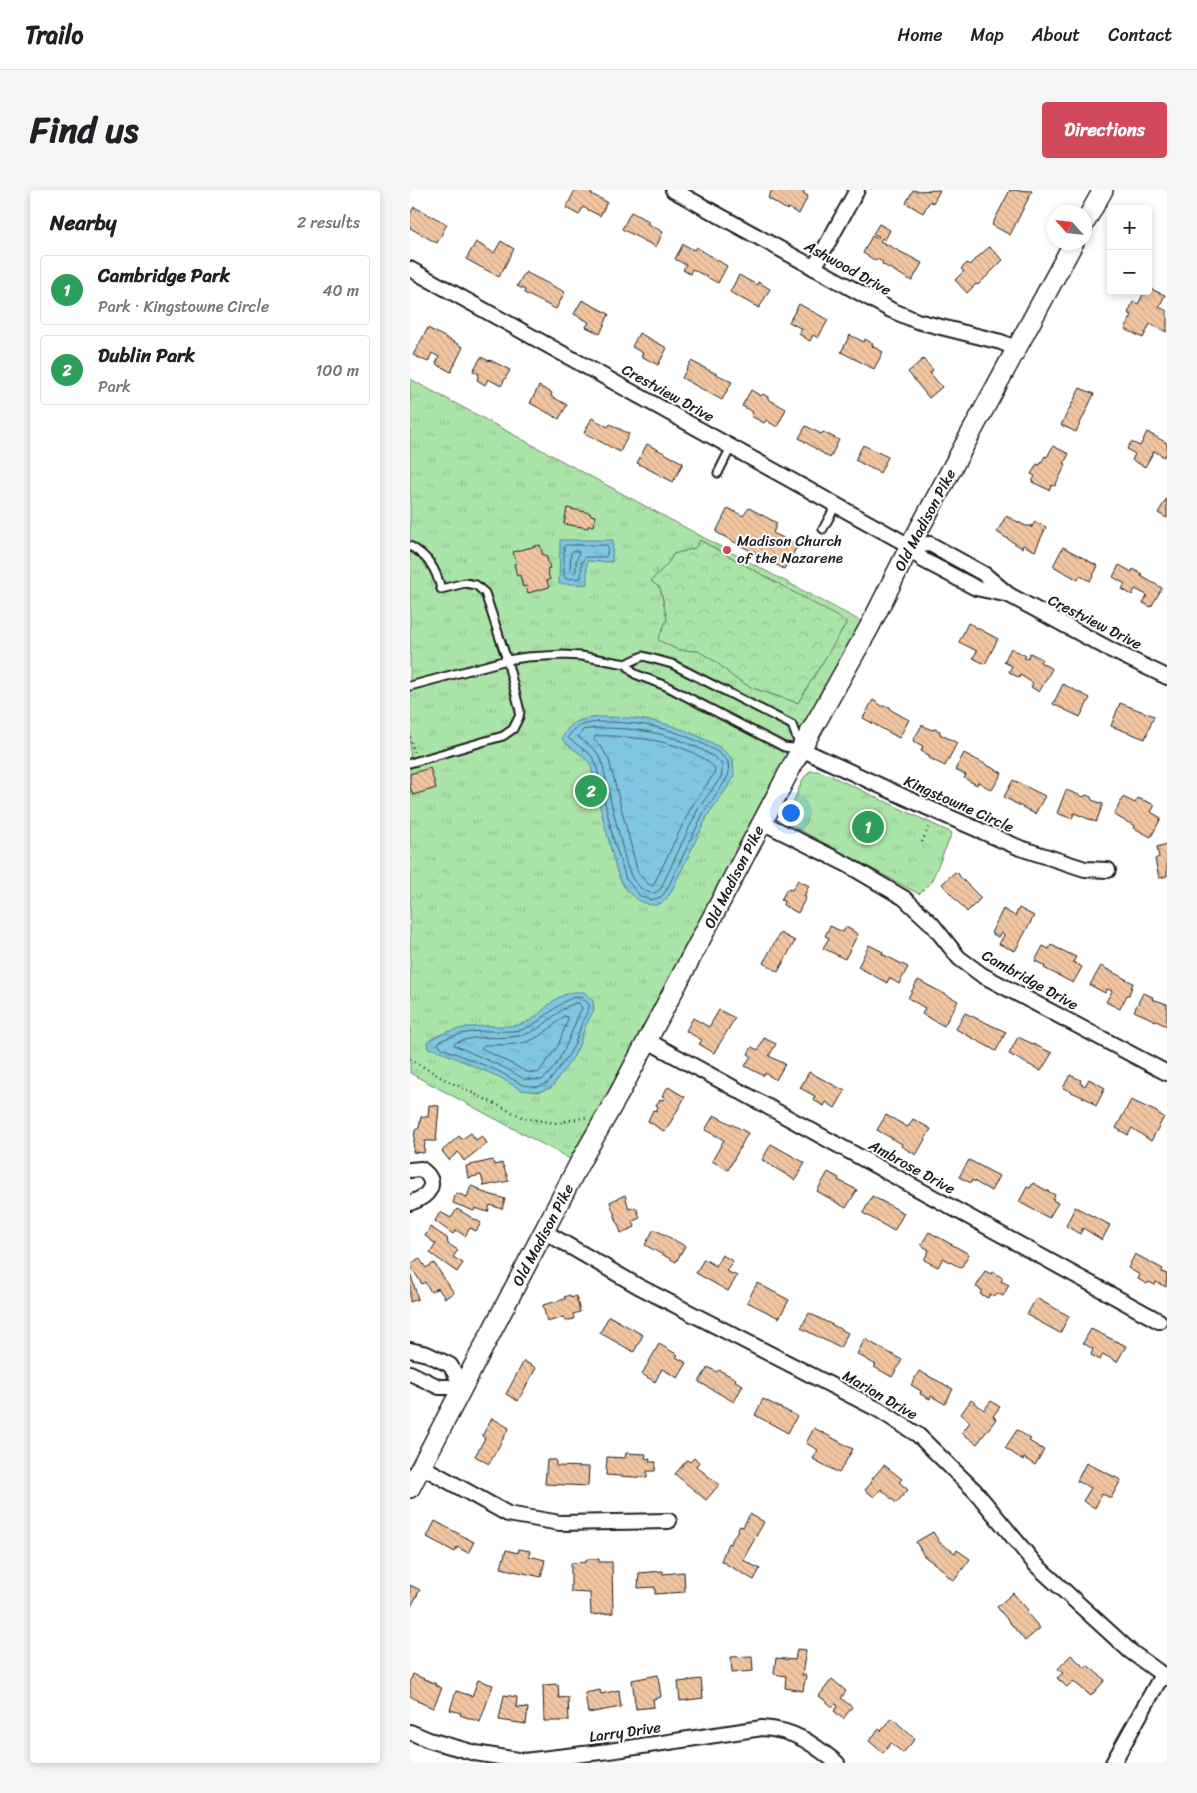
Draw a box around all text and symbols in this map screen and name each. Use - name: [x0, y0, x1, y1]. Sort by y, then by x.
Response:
- text: Trailo: [25, 14, 83, 56]
- text: Home: [898, 19, 943, 51]
- text: Map: [971, 19, 1004, 51]
- text: About: [1032, 19, 1080, 51]
- text: Contact: [1108, 19, 1172, 51]
- text: Find us: [30, 99, 138, 161]
- button: Directions: [1042, 102, 1167, 158]
- text: Nearby: [50, 204, 116, 242]
- north arrow: [1047, 205, 1092, 250]
- map controls: [1107, 205, 1152, 295]
- button: +: [1107, 205, 1152, 250]
- text: 2 results: [297, 208, 360, 237]
- street label: Ashwood Drive: [799, 233, 897, 303]
- button: −: [1107, 250, 1152, 295]
- text: Cambridge Park: [98, 259, 230, 292]
- text: 1: [64, 276, 70, 305]
- text: 40 m: [322, 276, 359, 305]
- text: Park · Kingstowne Circle: [98, 292, 269, 321]
- text: Dublin Park: [98, 339, 195, 372]
- text: 2: [62, 356, 72, 385]
- text: 100 m: [315, 356, 359, 385]
- street label: Crestview Drive: [617, 357, 719, 429]
- text: Park: [98, 372, 131, 401]
- street label: Old Madison Pike: [887, 464, 963, 576]
- place label: Madison Church of the Nazarene: [737, 528, 843, 571]
- marker: Madison Church of the Nazarene: [721, 544, 733, 556]
- street label: Crestview Drive: [1043, 587, 1147, 657]
- street label: Kingstowne Circle: [900, 768, 1018, 840]
- pin: 2: [575, 772, 607, 810]
- your location: [778, 800, 804, 826]
- pin: 1: [852, 808, 884, 846]
- street label: Old Madison Pike: [697, 821, 771, 933]
- street label: Cambridge Drive: [977, 943, 1083, 1018]
- street label: Ambrose Drive: [863, 1132, 960, 1202]
- street label: Old Madison Pike: [505, 1179, 581, 1291]
- street label: Marion Drive: [837, 1363, 923, 1427]
- street label: Larry Drive: [587, 1714, 663, 1750]

